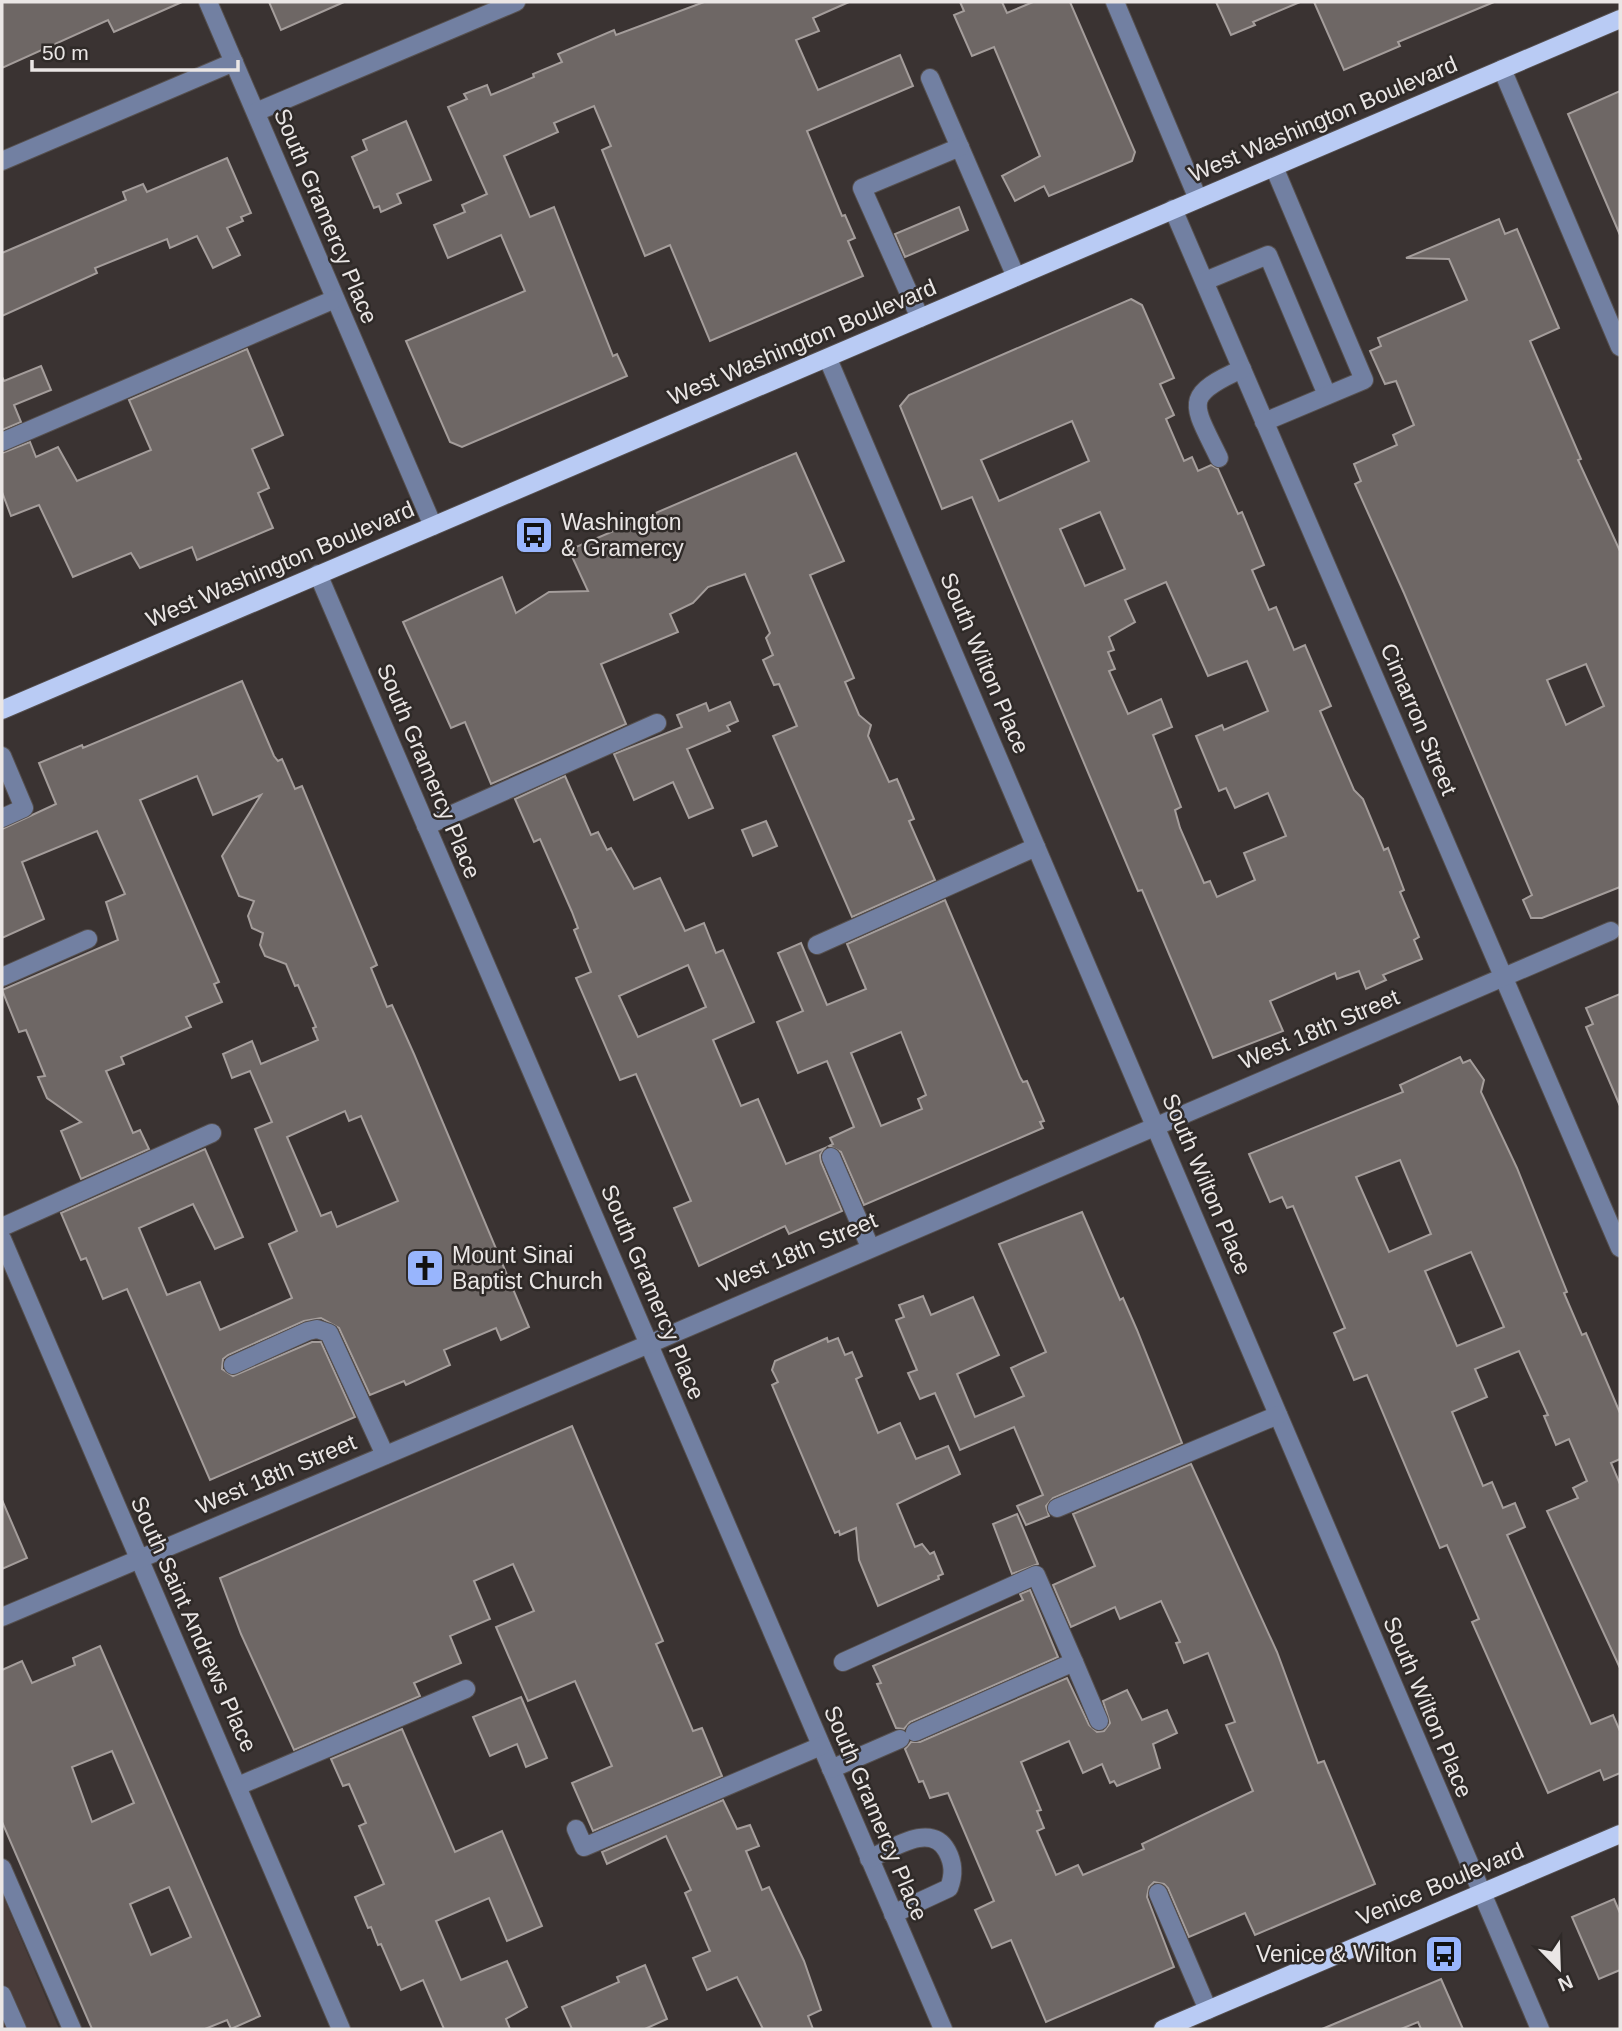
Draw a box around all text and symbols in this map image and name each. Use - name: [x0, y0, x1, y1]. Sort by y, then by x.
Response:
- scale bar: [32, 28, 238, 72]
- text: 50 m: [42, 41, 89, 64]
- street label: West Washington Boulevard: [1185, 51, 1461, 187]
- street label: South Gramercy Place: [269, 104, 383, 328]
- street label: West Washington Boulevard: [664, 274, 940, 410]
- street label: West Washington Boulevard: [142, 496, 418, 632]
- place label: Washington & Gramercy: [561, 509, 684, 561]
- bus stop icon: Washington & Gramercy: [513, 514, 555, 556]
- street label: South Wilton Place: [935, 568, 1035, 758]
- street label: Cimarron Street: [1375, 639, 1463, 799]
- street label: South Gramercy Place: [372, 659, 486, 883]
- street label: West 18th Street: [1235, 983, 1403, 1074]
- street label: South Wilton Place: [1157, 1089, 1257, 1279]
- street label: South Gramercy Place: [596, 1180, 710, 1404]
- street label: West 18th Street: [713, 1206, 881, 1297]
- place label: Mount Sinai Baptist Church: [452, 1242, 603, 1294]
- church icon: Mount Sinai Baptist Church: [404, 1247, 446, 1289]
- street label: West 18th Street: [192, 1428, 360, 1519]
- street label: South Saint Andrews Place: [126, 1492, 262, 1756]
- street label: South Wilton Place: [1378, 1612, 1478, 1802]
- street label: South Gramercy Place: [819, 1701, 933, 1925]
- street label: Venice Boulevard: [1353, 1837, 1527, 1931]
- bus stop icon: Venice & Wilton: [1423, 1933, 1465, 1975]
- north arrow: [1524, 1933, 1594, 2003]
- place label: Venice & Wilton: [1256, 1941, 1417, 1967]
- text: N: [1555, 1971, 1576, 1996]

